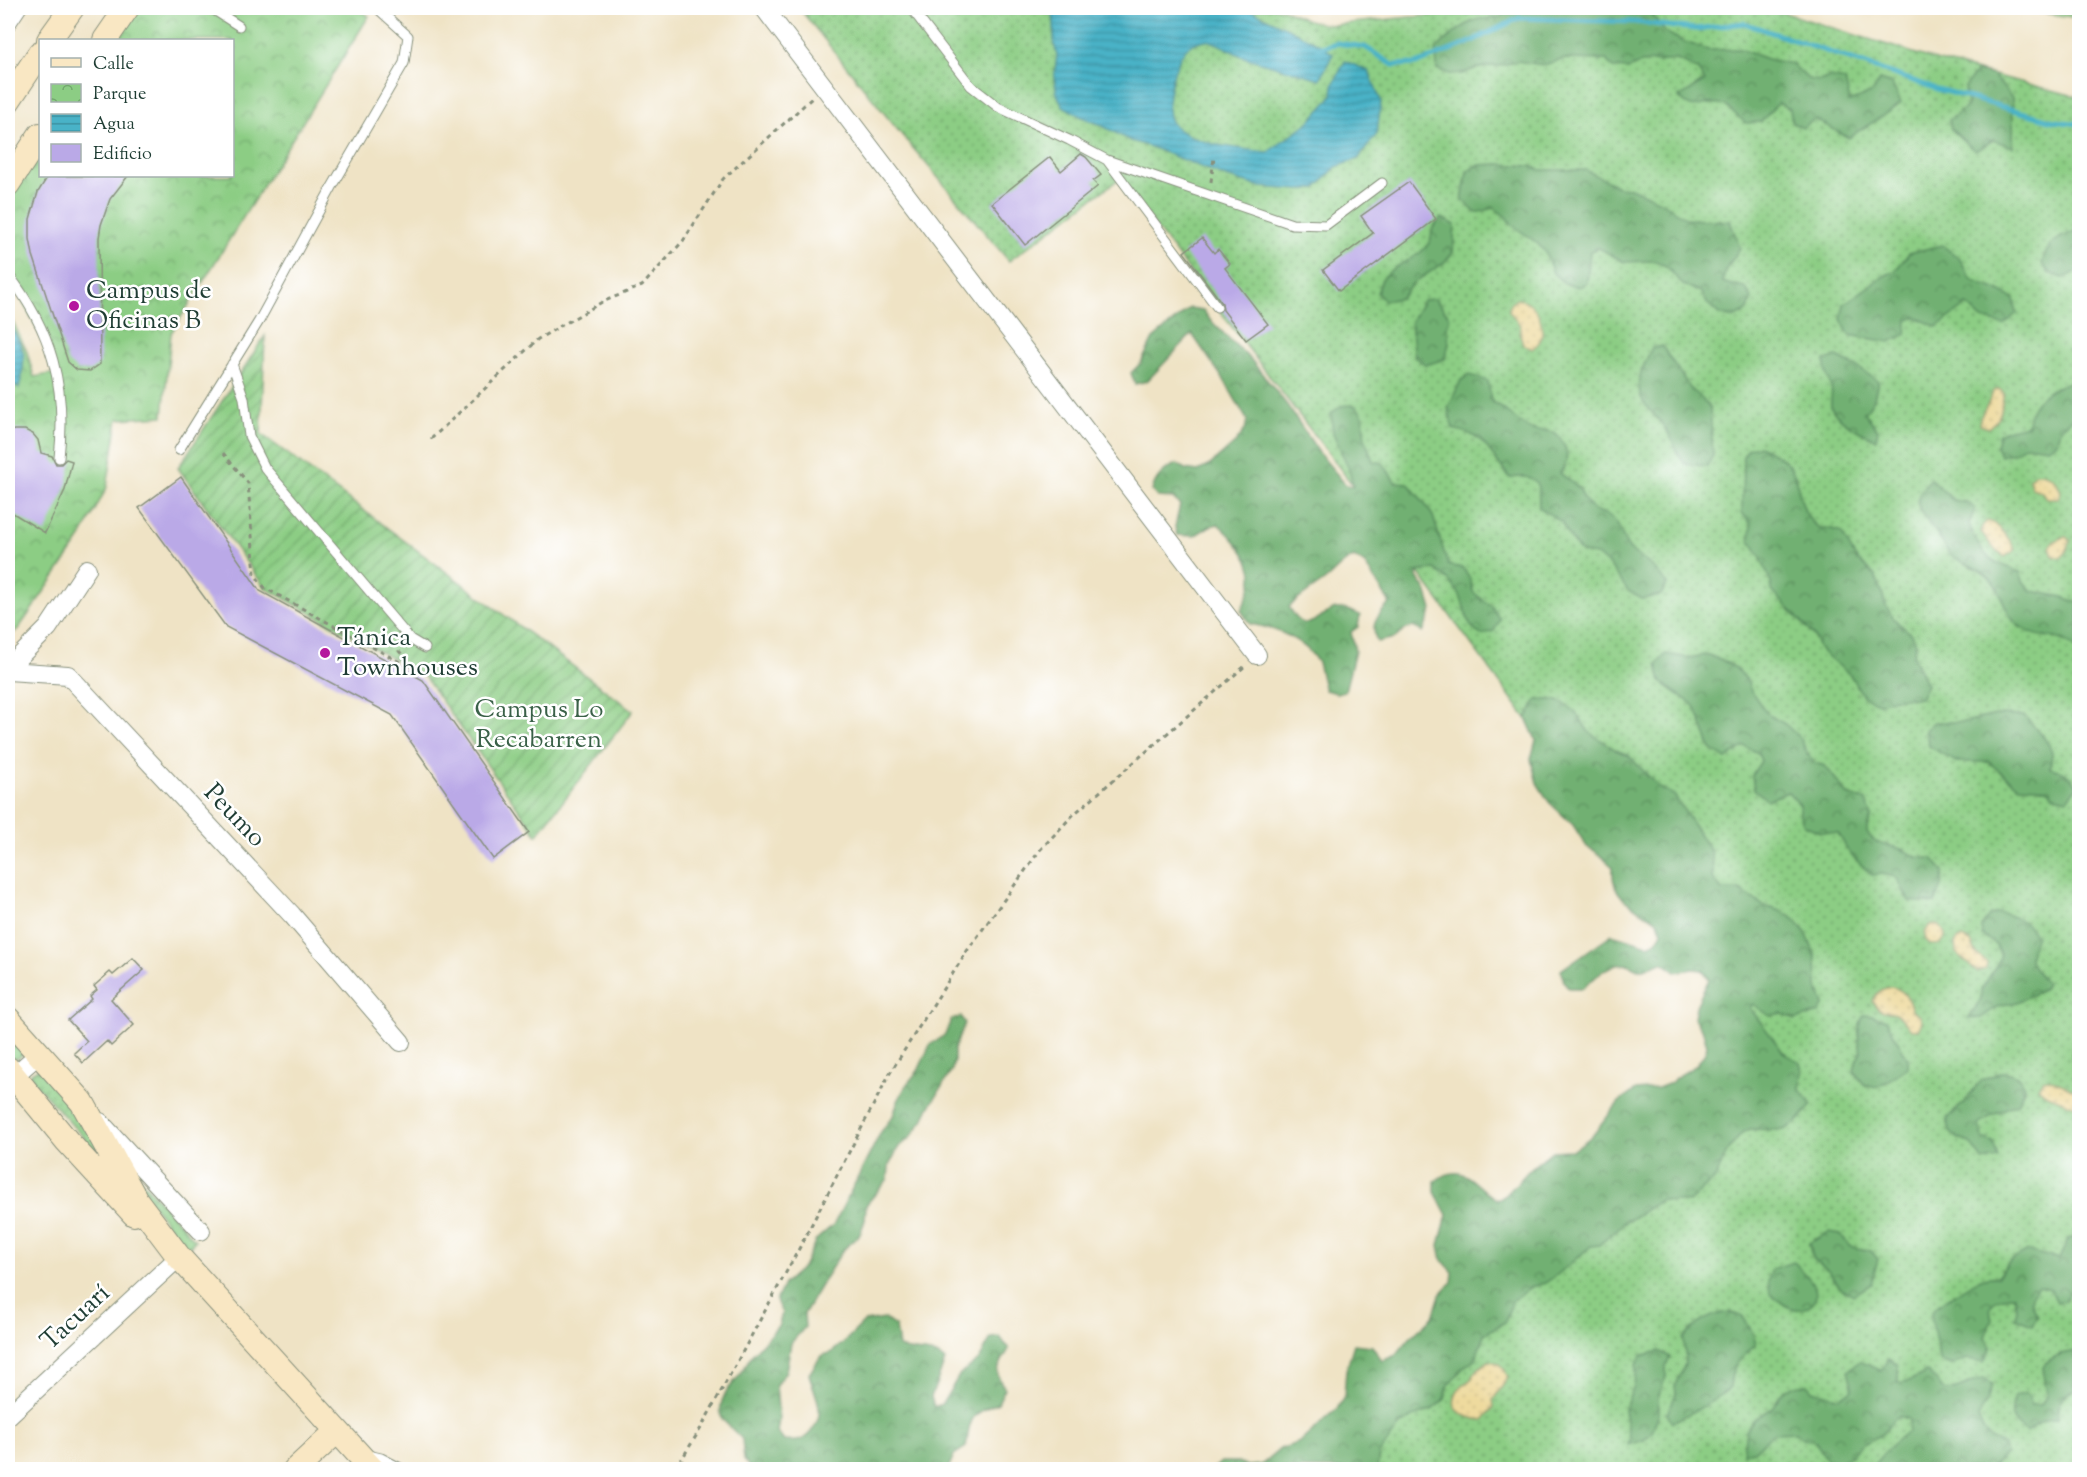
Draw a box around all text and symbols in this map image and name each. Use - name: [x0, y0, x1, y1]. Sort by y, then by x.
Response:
- legend: [39, 39, 234, 177]
- text: Calle: [93, 52, 134, 78]
- text: Parque: [93, 82, 146, 108]
- text: Agua: [93, 112, 135, 138]
- text: Edificio: [93, 142, 152, 168]
- place label: Campus de Oficinas B: [86, 273, 212, 340]
- marker: Campus de Oficinas B: [67, 299, 81, 313]
- place label: Tánica Townhouses: [337, 620, 478, 687]
- marker: Tánica Townhouses: [318, 646, 332, 660]
- park label: Campus Lo Recabarren: [475, 692, 603, 759]
- street label: Peumo: [194, 776, 274, 856]
- street label: Tacuarí: [33, 1276, 119, 1360]

